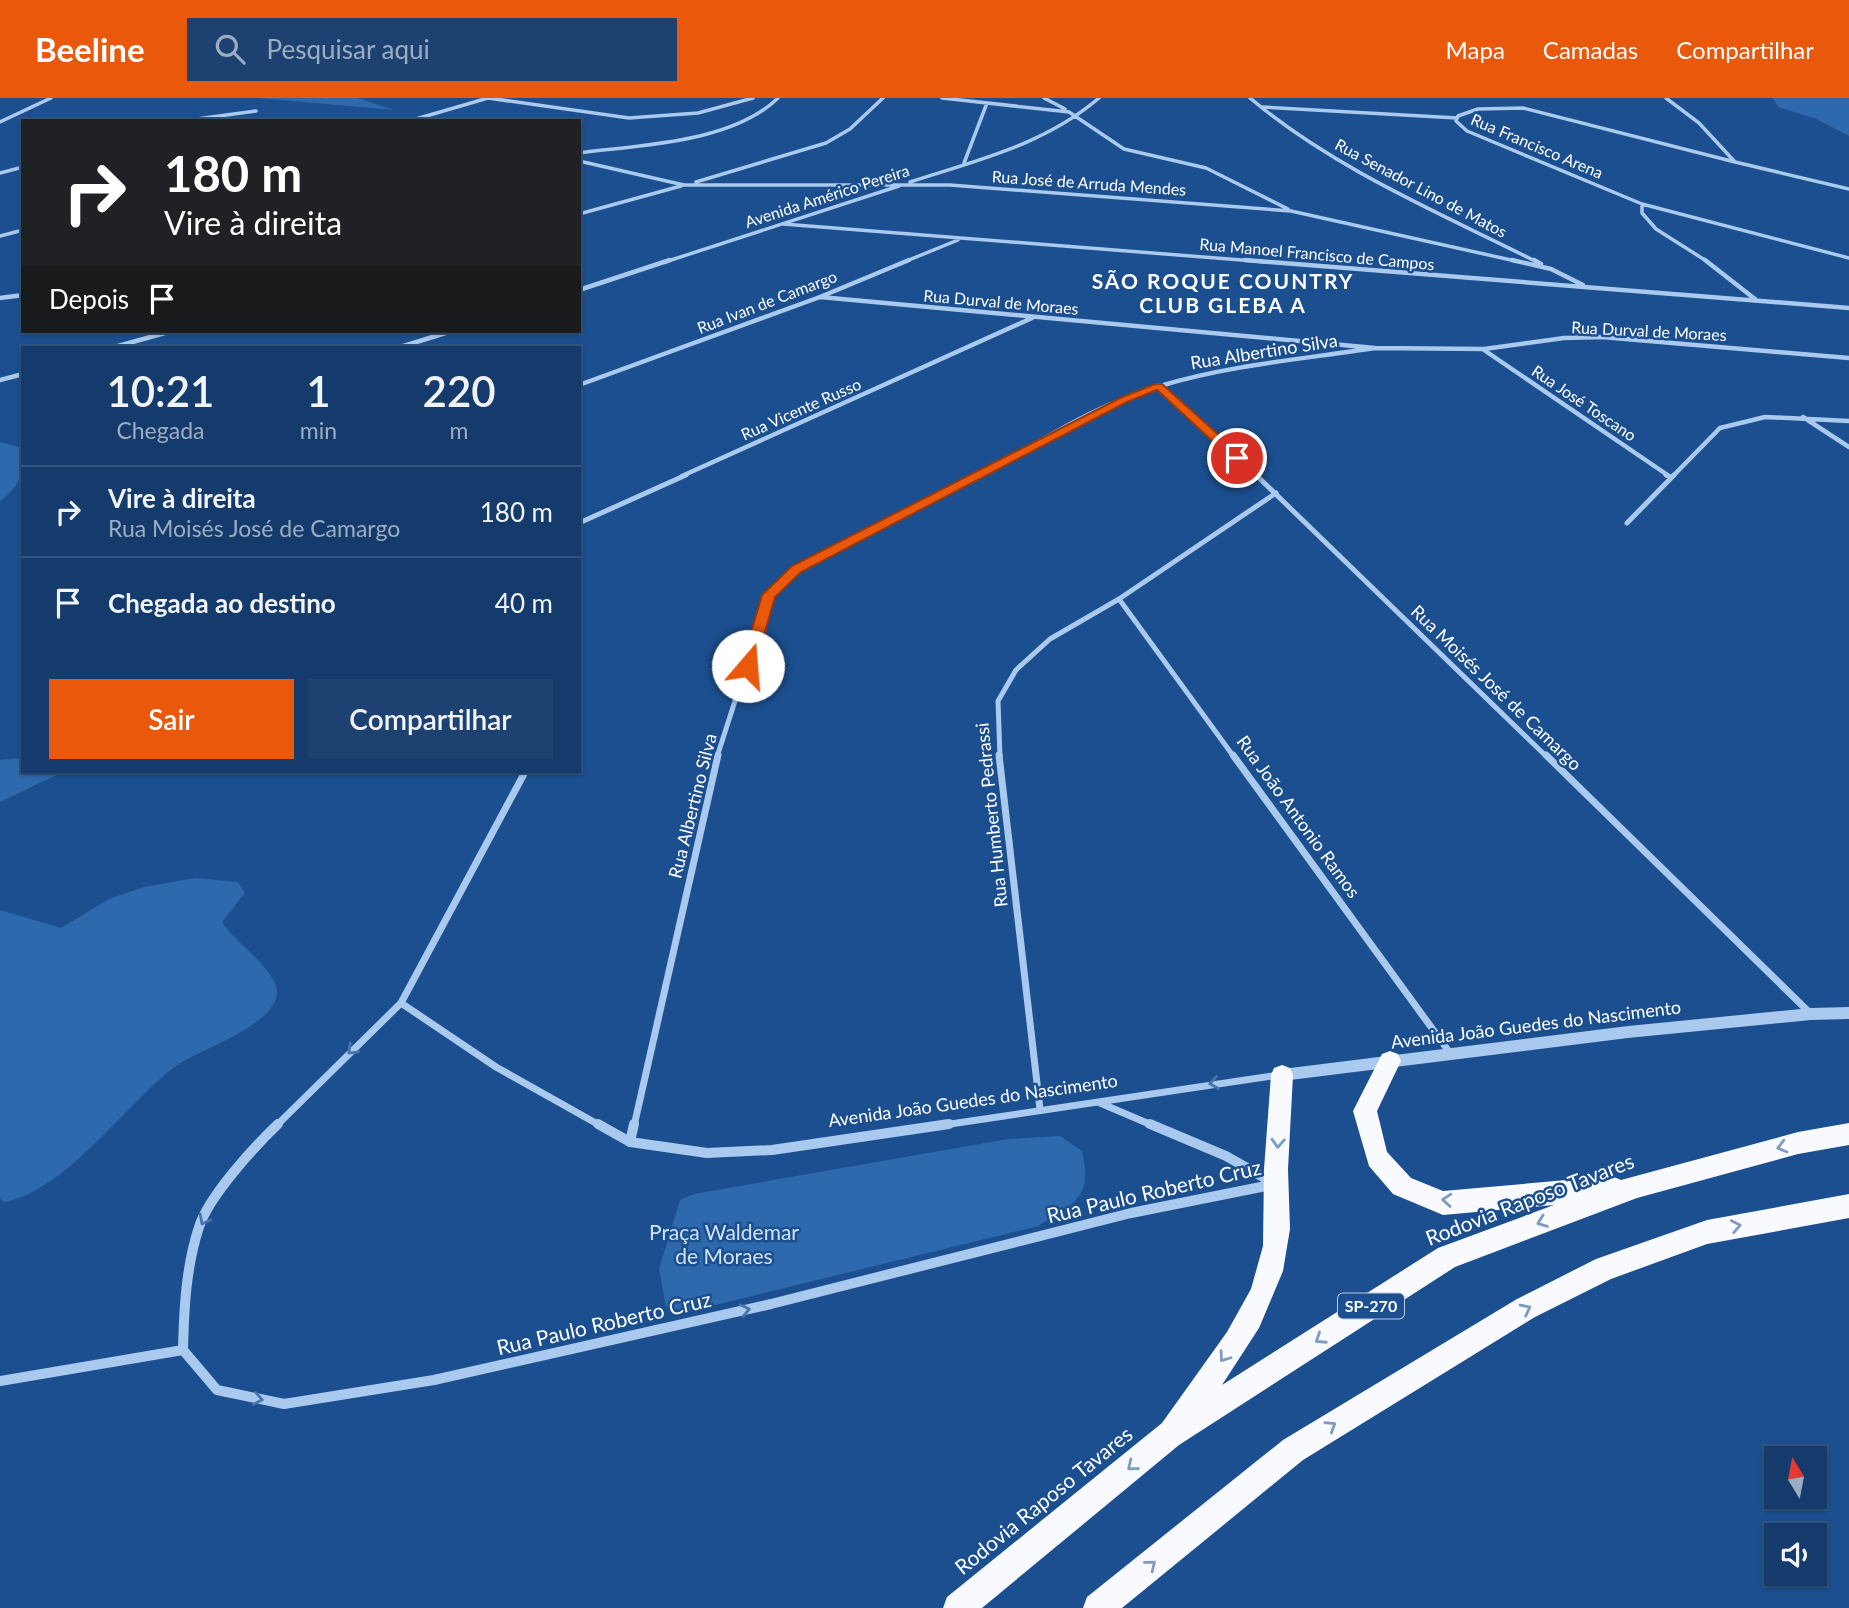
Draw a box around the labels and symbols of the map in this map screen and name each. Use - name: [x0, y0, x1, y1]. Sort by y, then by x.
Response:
- street label: Rua Francisco Arena: [1468, 109, 1606, 182]
- street label: Rua Senador Lino de Matos: [1332, 134, 1511, 241]
- street label: Avenida Américo Pereira: [742, 160, 911, 231]
- street label: Rua José de Arruda Mendes: [991, 166, 1187, 199]
- street label: Rua Manoel Francisco de Campos: [1199, 234, 1435, 273]
- street label: Rua Ivan de Camargo: [694, 266, 839, 337]
- district label: SÃO ROQUE COUNTRY CLUB GLEBA A: [1092, 268, 1354, 317]
- street label: Rua Durval de Moraes: [923, 285, 1079, 318]
- street label: Rua Durval de Moraes: [1571, 317, 1727, 344]
- street label: Rua Albertino Silva: [1189, 329, 1339, 374]
- street label: Rua José Toscano: [1528, 361, 1640, 445]
- street label: Rua Vicente Russo: [738, 374, 864, 444]
- pin: [1207, 428, 1267, 488]
- street label: Rua Moisés José de Camargo: [1407, 600, 1587, 775]
- position arrow: [711, 629, 785, 703]
- street label: Rua Humberto Pedrassi: [970, 722, 1012, 908]
- street label: Rua Albertino Silva: [663, 731, 721, 881]
- street label: Rua João Antonio Ramos: [1232, 731, 1365, 902]
- street label: Avenida João Guedes do Nascimento: [1390, 995, 1682, 1053]
- one-way arrow: [348, 1042, 361, 1055]
- street label: Avenida João Guedes do Nascimento: [827, 1069, 1119, 1131]
- one-way arrow: [1208, 1075, 1220, 1090]
- one-way arrow: [1271, 1138, 1286, 1149]
- one-way arrow: [1776, 1139, 1788, 1153]
- street label: Rodovia Raposo Tavares: [1422, 1147, 1637, 1250]
- street label: Rua Paulo Roberto Cruz: [1044, 1154, 1263, 1227]
- one-way arrow: [1441, 1193, 1452, 1208]
- one-way arrow: [198, 1213, 212, 1226]
- one-way arrow: [1536, 1213, 1548, 1227]
- park label: Praça Waldemar de Moraes: [649, 1219, 799, 1268]
- one-way arrow: [1730, 1220, 1742, 1235]
- street label: Rua Paulo Roberto Cruz: [494, 1286, 713, 1359]
- road number: SP-270: [1338, 1294, 1404, 1318]
- one-way arrow: [739, 1303, 751, 1318]
- one-way arrow: [1519, 1304, 1531, 1318]
- one-way arrow: [1315, 1330, 1328, 1343]
- one-way arrow: [1220, 1349, 1232, 1362]
- one-way arrow: [252, 1390, 264, 1405]
- street label: Rodovia Raposo Tavares: [949, 1421, 1137, 1579]
- one-way arrow: [1323, 1422, 1336, 1435]
- north arrow: [1764, 1446, 1827, 1508]
- one-way arrow: [1127, 1457, 1139, 1470]
- one-way arrow: [1142, 1561, 1155, 1573]

